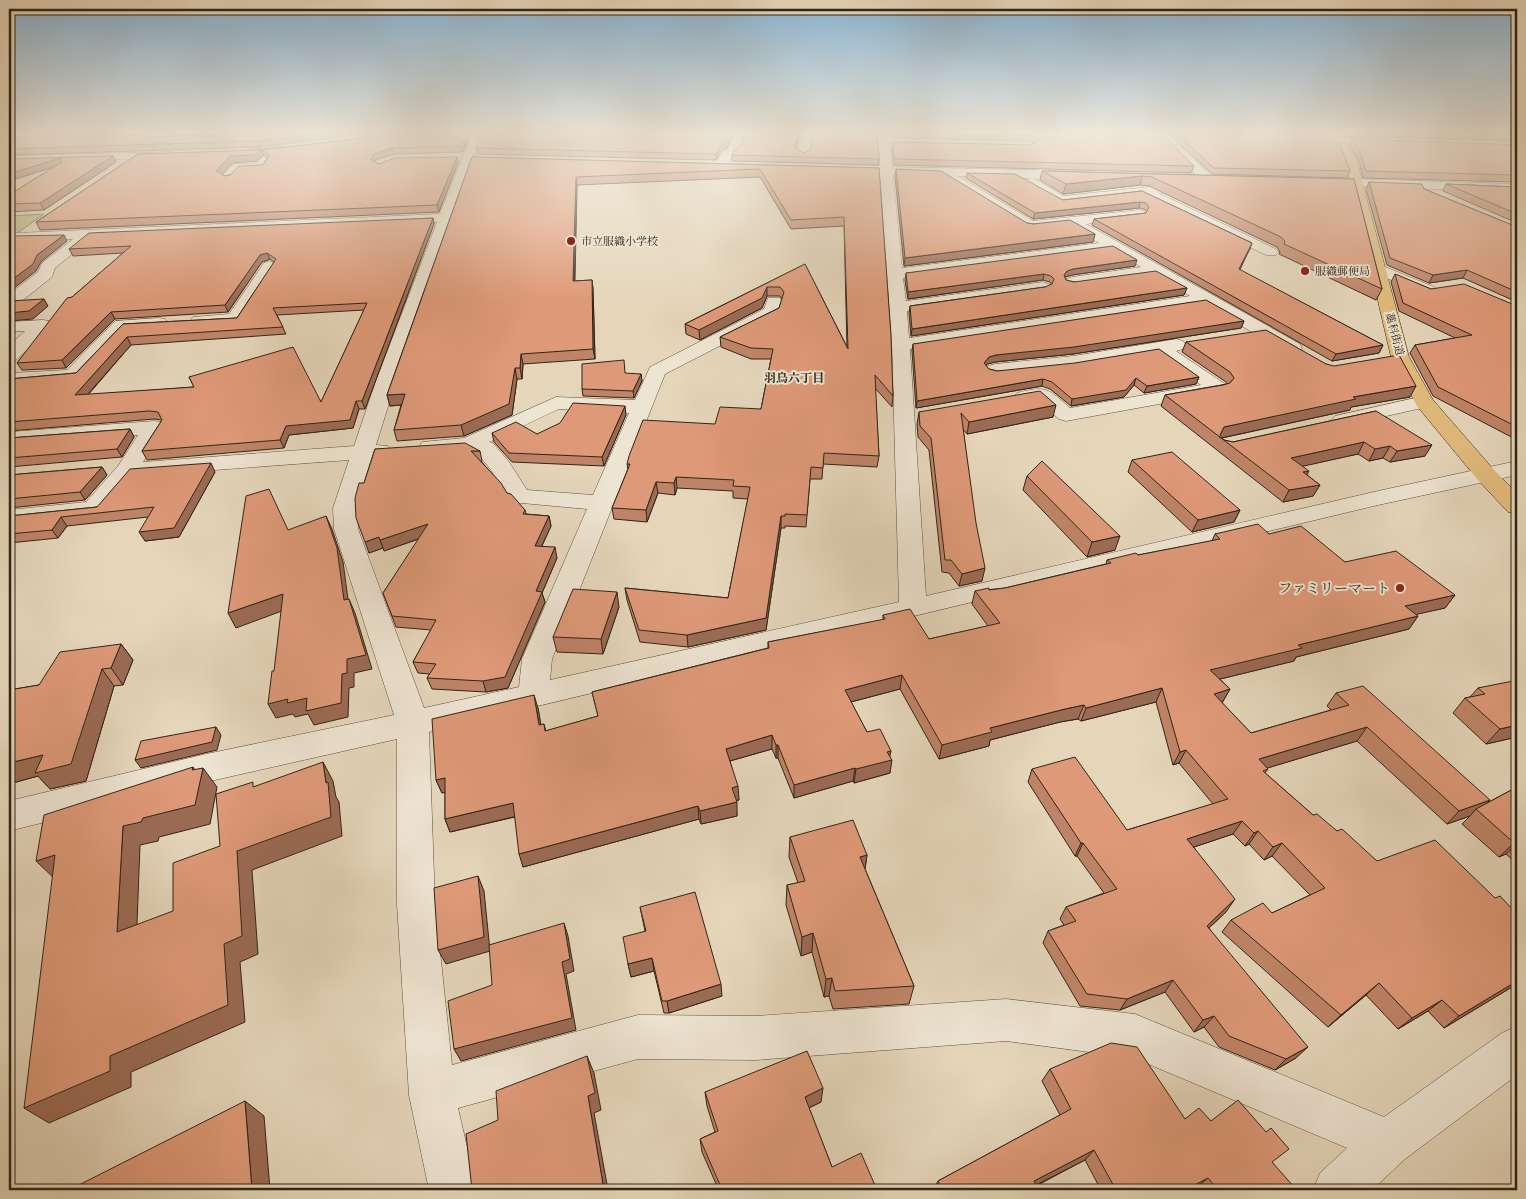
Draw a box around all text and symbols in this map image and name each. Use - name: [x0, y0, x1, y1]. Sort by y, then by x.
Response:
- marker: 市立服織小学校: [565, 235, 577, 247]
- place label: 市立服織小学校: [581, 235, 658, 248]
- marker: 服織郵便局: [1299, 265, 1311, 277]
- place label: 服織郵便局: [1315, 265, 1370, 278]
- street label: 藁科街道: [1383, 311, 1406, 357]
- district label: 羽鳥六丁目: [764, 371, 824, 385]
- place label: ファミリーマート: [1278, 580, 1390, 597]
- marker: ファミリーマート: [1394, 582, 1406, 594]

